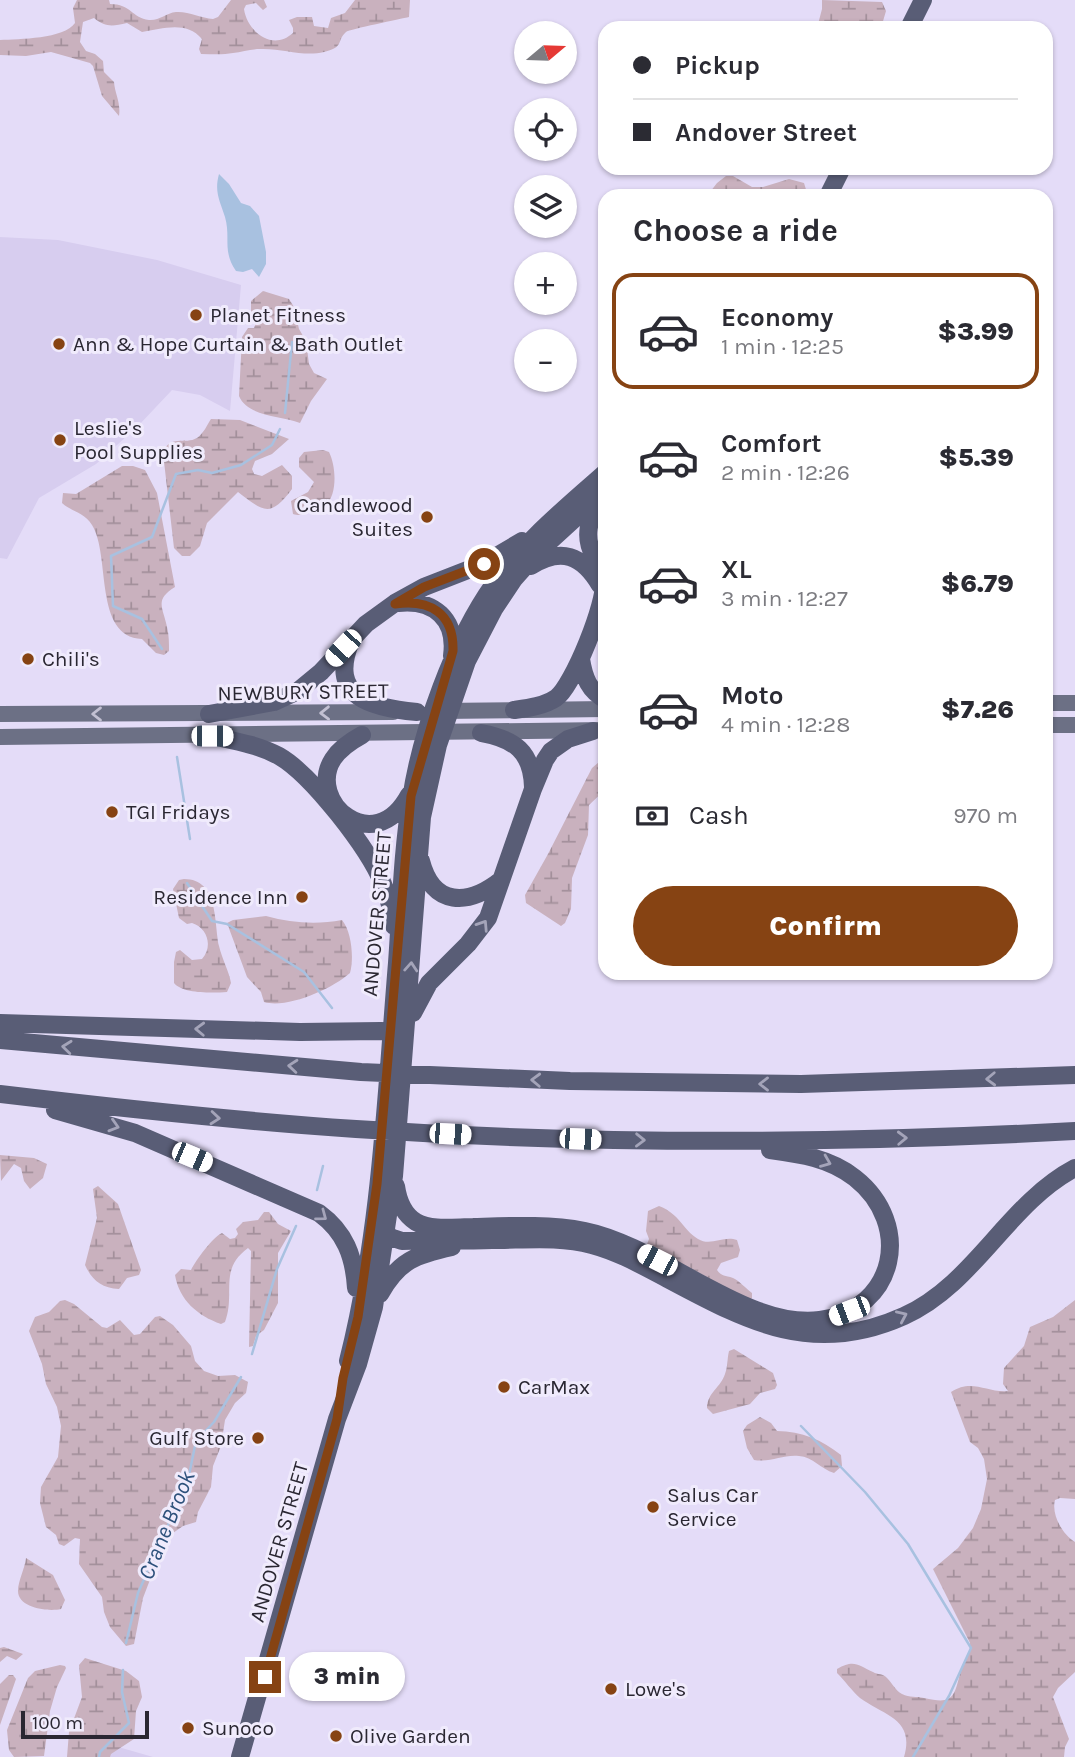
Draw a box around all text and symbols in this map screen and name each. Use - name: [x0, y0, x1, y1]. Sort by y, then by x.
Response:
- north arrow: [514, 21, 578, 84]
- map controls: [514, 21, 577, 392]
- text: Pickup: [675, 50, 760, 81]
- button: locate: [514, 98, 577, 161]
- text: Andover Street: [675, 117, 857, 148]
- button: layers: [514, 175, 577, 238]
- text: Choose a ride: [633, 212, 838, 249]
- button: +: [514, 252, 577, 315]
- icon: car: [637, 300, 700, 363]
- text: Economy: [721, 302, 833, 333]
- place label: Planet Fitness: [210, 303, 346, 327]
- marker: Planet Fitness: [188, 307, 204, 323]
- text: $3.99: [938, 316, 1014, 347]
- button: −: [514, 329, 577, 392]
- place label: Ann & Hope Curtain & Bath Outlet: [73, 332, 403, 356]
- text: 1 min · 12:25: [721, 333, 844, 360]
- marker: Ann & Hope Curtain & Bath Outlet: [51, 336, 67, 352]
- place label: Leslie's Pool Supplies: [74, 416, 203, 464]
- icon: car: [637, 426, 700, 489]
- text: Comfort: [721, 428, 822, 459]
- marker: Leslie's Pool Supplies: [52, 432, 68, 448]
- text: $5.39: [939, 442, 1014, 473]
- text: 2 min · 12:26: [721, 459, 850, 486]
- place label: Candlewood Suites: [296, 493, 413, 541]
- marker: Candlewood Suites: [419, 509, 435, 525]
- route start: [468, 548, 500, 580]
- icon: car: [637, 552, 700, 615]
- text: XL: [721, 554, 752, 585]
- text: $6.79: [941, 568, 1014, 599]
- text: 3 min · 12:27: [721, 585, 848, 612]
- car: [321, 625, 366, 671]
- place label: Chili's: [42, 647, 100, 671]
- marker: Chili's: [20, 651, 36, 667]
- street label: NEWBURY STREET: [217, 678, 389, 705]
- icon: car: [637, 678, 700, 741]
- text: Moto: [721, 680, 783, 711]
- text: $7.26: [941, 694, 1014, 725]
- one-way arrow: [319, 705, 329, 721]
- one-way arrow: [91, 706, 102, 722]
- text: 4 min · 12:28: [721, 711, 850, 738]
- car: [192, 726, 234, 747]
- icon: cash: [633, 797, 671, 835]
- place label: TGI Fridays: [126, 800, 231, 824]
- text: Cash: [689, 800, 749, 831]
- text: 970 m: [953, 802, 1018, 829]
- marker: TGI Fridays: [104, 804, 120, 820]
- street label: ANDOVER STREET: [358, 830, 396, 997]
- place label: Residence Inn: [153, 885, 288, 909]
- button: Confirm: [633, 886, 1018, 966]
- marker: Residence Inn: [294, 889, 310, 905]
- one-way arrow: [474, 920, 487, 933]
- one-way arrow: [403, 961, 418, 972]
- one-way arrow: [194, 1022, 205, 1037]
- one-way arrow: [61, 1039, 72, 1054]
- one-way arrow: [287, 1059, 298, 1074]
- one-way arrow: [986, 1071, 997, 1086]
- one-way arrow: [531, 1073, 542, 1088]
- one-way arrow: [758, 1076, 769, 1092]
- one-way arrow: [209, 1110, 221, 1125]
- one-way arrow: [108, 1118, 120, 1133]
- car: [429, 1122, 472, 1146]
- car: [559, 1128, 602, 1150]
- one-way arrow: [897, 1131, 908, 1146]
- one-way arrow: [635, 1132, 646, 1148]
- car: [169, 1139, 216, 1175]
- one-way arrow: [819, 1154, 832, 1168]
- one-way arrow: [315, 1208, 327, 1221]
- car: [634, 1241, 681, 1279]
- car: [826, 1294, 873, 1328]
- one-way arrow: [895, 1310, 908, 1324]
- place label: CarMax: [518, 1375, 590, 1399]
- marker: CarMax: [496, 1379, 512, 1395]
- place label: Gulf Store: [149, 1426, 244, 1450]
- marker: Gulf Store: [250, 1430, 266, 1446]
- street label: ANDOVER STREET: [245, 1459, 313, 1625]
- water label: Crane Brook: [132, 1466, 201, 1584]
- place label: Salus Car Service: [667, 1483, 758, 1531]
- marker: Salus Car Service: [645, 1499, 661, 1515]
- callout: 3 min: [290, 1652, 405, 1702]
- route end: [249, 1661, 281, 1693]
- text: 3 min: [314, 1663, 380, 1690]
- place label: Lowe's: [625, 1677, 686, 1701]
- marker: Lowe's: [603, 1681, 619, 1697]
- scale bar: [21, 1708, 149, 1740]
- text: 100 m: [32, 1712, 83, 1734]
- place label: Sunoco: [202, 1716, 274, 1740]
- marker: Sunoco: [180, 1720, 196, 1736]
- place label: Olive Garden: [350, 1724, 471, 1748]
- marker: Olive Garden: [328, 1728, 344, 1744]

